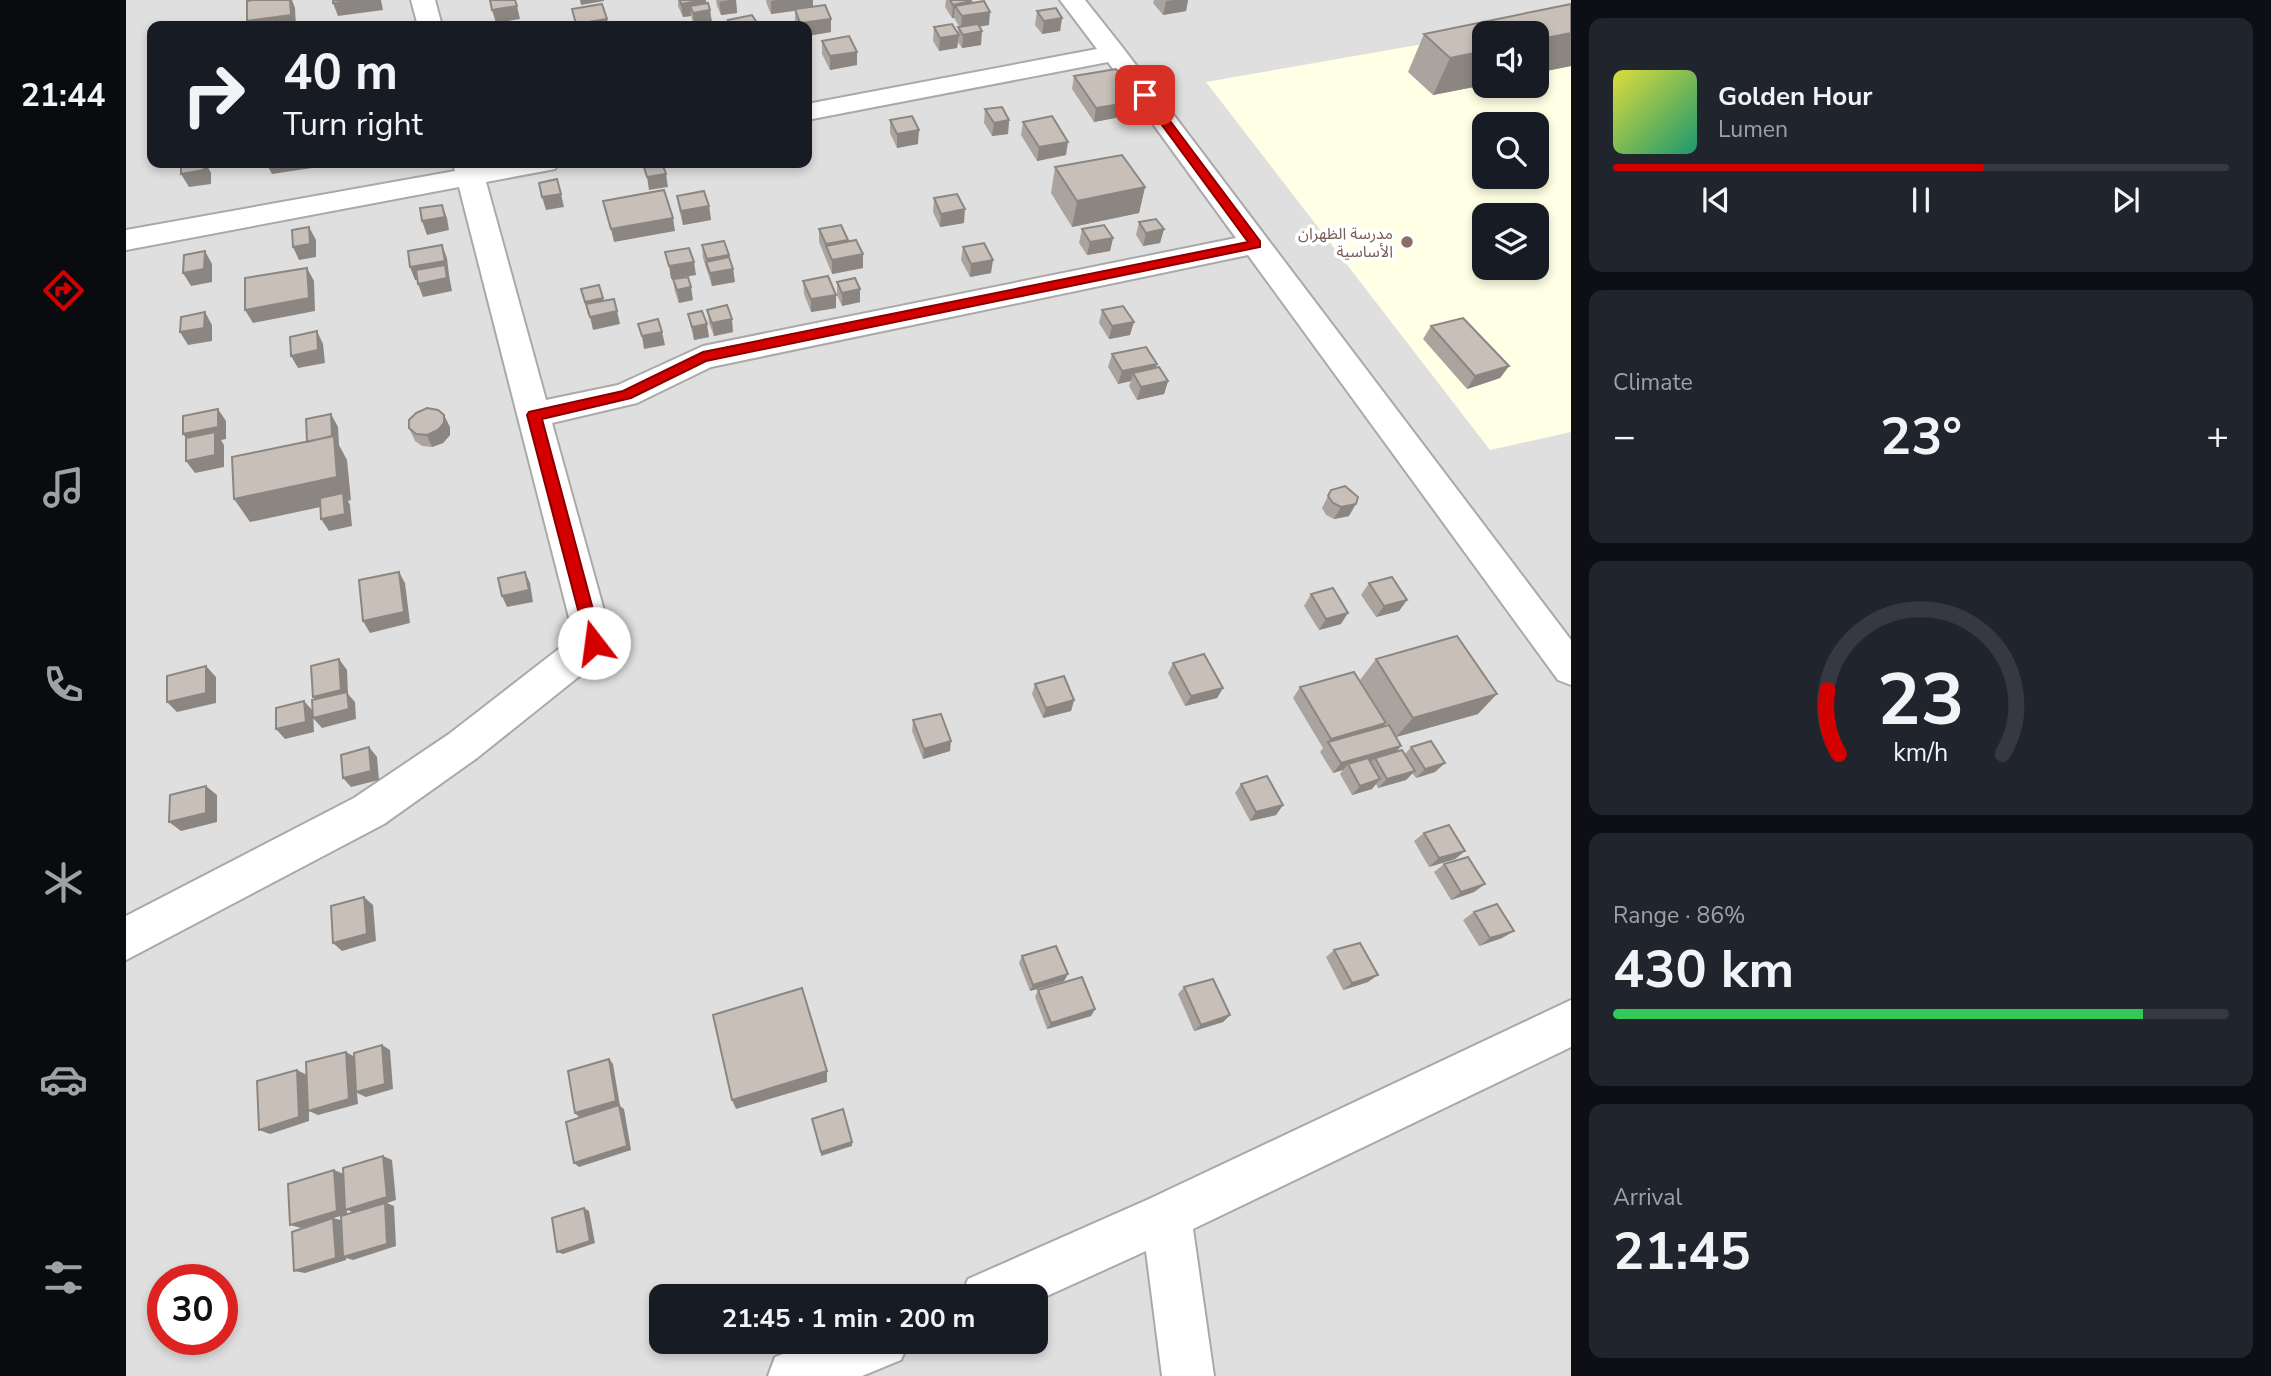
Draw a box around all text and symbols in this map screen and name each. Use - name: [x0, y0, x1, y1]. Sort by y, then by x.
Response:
- map controls: [1472, 21, 1549, 280]
- button: sound: [1472, 21, 1549, 98]
- text: 40 m: [283, 39, 398, 106]
- icon: right: [168, 49, 259, 140]
- pin: [1115, 65, 1175, 125]
- text: 21:44: [21, 74, 105, 117]
- icon: arrive: [1126, 76, 1164, 114]
- text: Golden Hour: [1718, 79, 1873, 114]
- text: Turn right: [283, 103, 423, 146]
- button: search: [1472, 112, 1549, 189]
- text: Lumen: [1718, 114, 1788, 145]
- icon: previous: [1697, 181, 1735, 219]
- icon: pause: [1902, 181, 1940, 219]
- icon: next: [2107, 181, 2145, 219]
- button: layers: [1472, 203, 1549, 280]
- place label: مدرسة الظهران الأساسية: [1298, 223, 1393, 263]
- marker: مدرسة الظهران الأساسية: [1399, 234, 1415, 250]
- icon: directions: [39, 266, 88, 315]
- text: Climate: [1613, 367, 1693, 398]
- text: 23°: [1880, 401, 1962, 472]
- text: −: [1613, 411, 1636, 462]
- text: +: [2206, 411, 2229, 462]
- icon: music: [39, 463, 88, 512]
- position arrow: [557, 606, 631, 680]
- text: 23: [1877, 650, 1965, 750]
- icon: phone: [39, 660, 88, 709]
- text: km/h: [1893, 736, 1949, 770]
- icon: climate: [39, 858, 88, 907]
- text: Range · 86%: [1613, 900, 1745, 931]
- text: 430 km: [1613, 934, 1794, 1005]
- icon: car: [39, 1055, 88, 1104]
- text: Arrival: [1613, 1182, 1682, 1213]
- text: 21:45: [1613, 1216, 1751, 1287]
- icon: filters: [39, 1253, 88, 1302]
- speed limit sign: 30: [147, 1264, 238, 1355]
- text: 21:45 · 1 min · 200 m: [722, 1301, 975, 1336]

